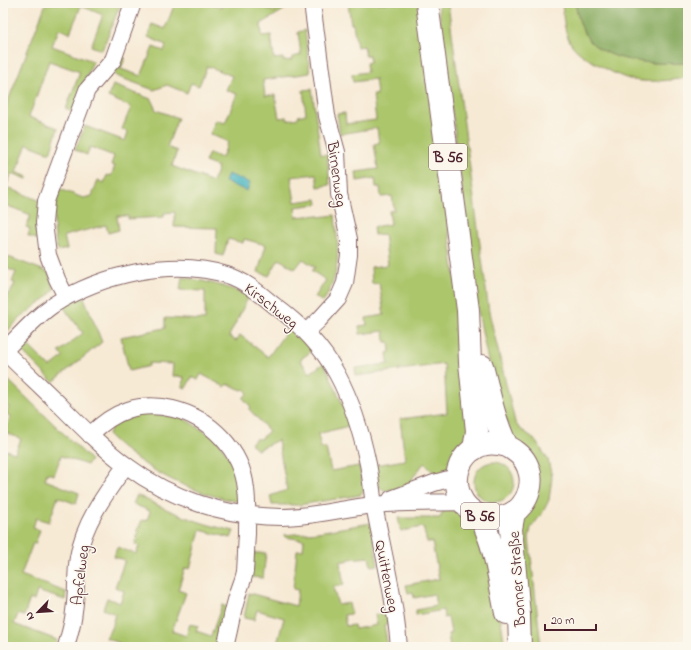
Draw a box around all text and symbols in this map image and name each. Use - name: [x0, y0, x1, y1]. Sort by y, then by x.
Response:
- street label: Birnenweg: [319, 139, 353, 209]
- road number: B 56: [429, 144, 467, 170]
- street label: Kirschweg: [238, 278, 303, 336]
- road number: B 56: [461, 503, 499, 529]
- street label: Bonner Straße: [503, 529, 533, 628]
- street label: Quittenweg: [367, 538, 405, 614]
- street label: Apfelweg: [65, 544, 97, 607]
- north arrow: [18, 592, 58, 632]
- scale bar: [545, 606, 596, 632]
- text: N: [21, 609, 39, 623]
- text: 20 m: [551, 612, 574, 630]

